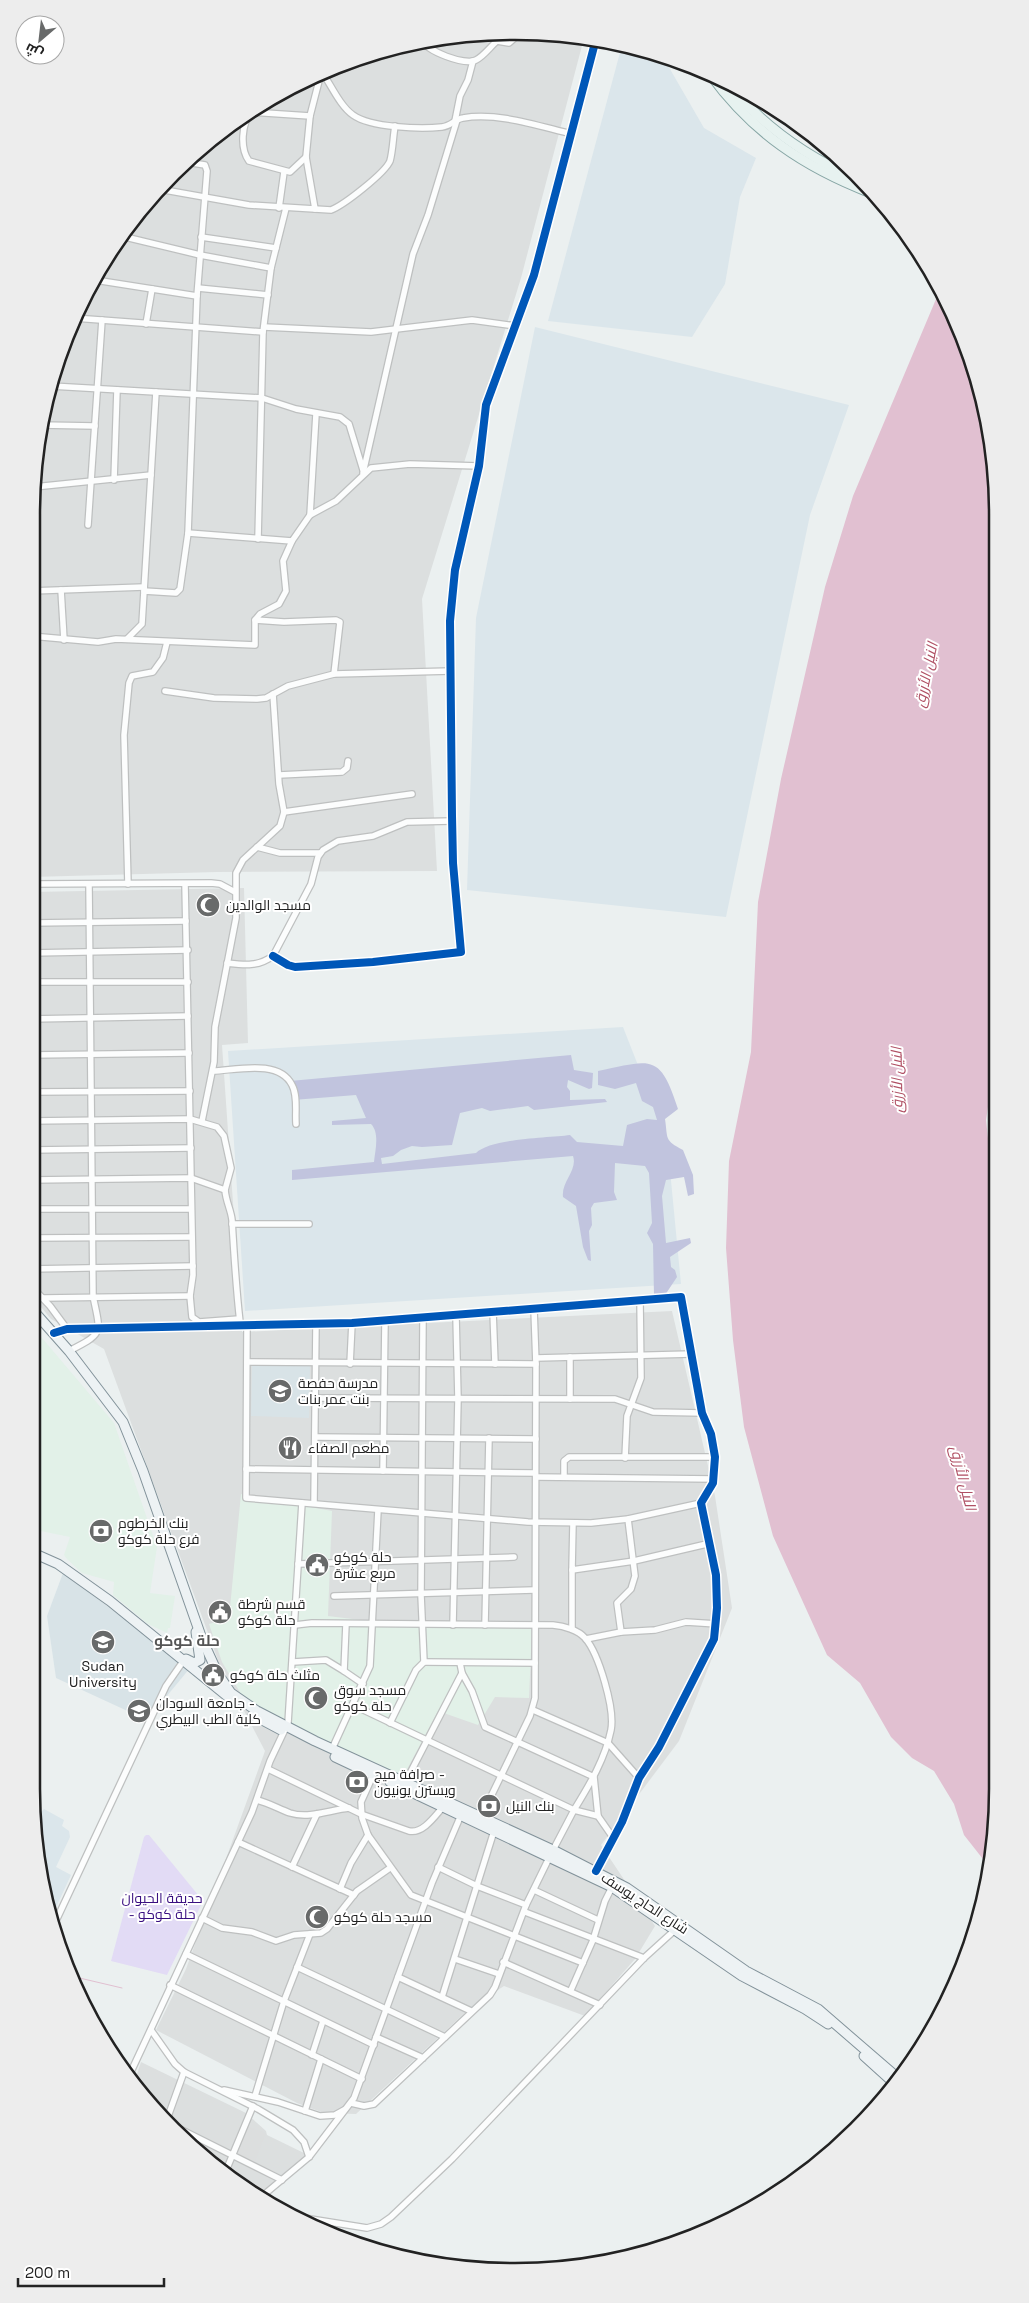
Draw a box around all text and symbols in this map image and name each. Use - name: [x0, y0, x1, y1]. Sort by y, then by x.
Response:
- north arrow: [15, 15, 65, 65]
- text: ش: [22, 39, 46, 64]
- water label: النيل الأزرق: [909, 639, 942, 709]
- mosque icon: مسجد الوالدين: [195, 892, 221, 918]
- place label: مسجد الوالدين: [226, 896, 311, 914]
- water label: النيل الأزرق: [886, 1045, 907, 1113]
- place label: مدرسة حفصة بنت عمر بنات: [298, 1374, 378, 1408]
- school or university icon: مدرسة حفصة بنت عمر بنات: [267, 1378, 293, 1404]
- restaurant icon: مطعم الصفاء: [277, 1435, 303, 1461]
- place label: مطعم الصفاء: [308, 1439, 389, 1458]
- water label: النيل الأزرق: [946, 1444, 981, 1514]
- place label: بنك الخرطوم فرع حلة كوكو: [118, 1514, 199, 1548]
- bank icon: بنك الخرطوم فرع حلة كوكو: [88, 1518, 114, 1544]
- place label: حلة كوكو مربع عشرة: [334, 1548, 396, 1582]
- public building icon: حلة كوكو مربع عشرة: [304, 1552, 330, 1578]
- place label: قسم شرطة حلة كوكو: [238, 1595, 305, 1629]
- public building icon: قسم شرطة حلة كوكو: [207, 1599, 233, 1625]
- school or university icon: Sudan University: [90, 1629, 116, 1655]
- district label: حلة كوكو: [154, 1631, 220, 1650]
- place label: Sudan University: [69, 1657, 137, 1691]
- public building icon: مثلث حلة كوكو: [200, 1662, 226, 1688]
- place label: مثلث حلة كوكو: [230, 1666, 320, 1684]
- place label: مسجد سوق حلة كوكو: [334, 1681, 406, 1715]
- mosque icon: مسجد سوق حلة كوكو: [303, 1685, 329, 1711]
- place label: جامعة السودان - كلية الطب البيطري: [156, 1694, 261, 1731]
- school or university icon: جامعة السودان - كلية الطب البيطري: [126, 1698, 152, 1724]
- place label: صرافة ميج - ويسترن يونيون: [374, 1765, 456, 1799]
- bank icon: صرافة ميج - ويسترن يونيون: [344, 1769, 370, 1795]
- bank icon: بنك النيل: [476, 1793, 502, 1819]
- place label: بنك النيل: [506, 1797, 555, 1815]
- street label: شارع الحاج يوسف: [598, 1868, 692, 1938]
- park label: حديقة الحيوان - حلة كوكو: [122, 1889, 203, 1923]
- mosque icon: مسجد حلة كوكو: [304, 1904, 330, 1930]
- place label: مسجد حلة كوكو: [334, 1908, 432, 1926]
- scale bar: [18, 2256, 164, 2288]
- text: 200 m: [25, 2263, 70, 2282]

